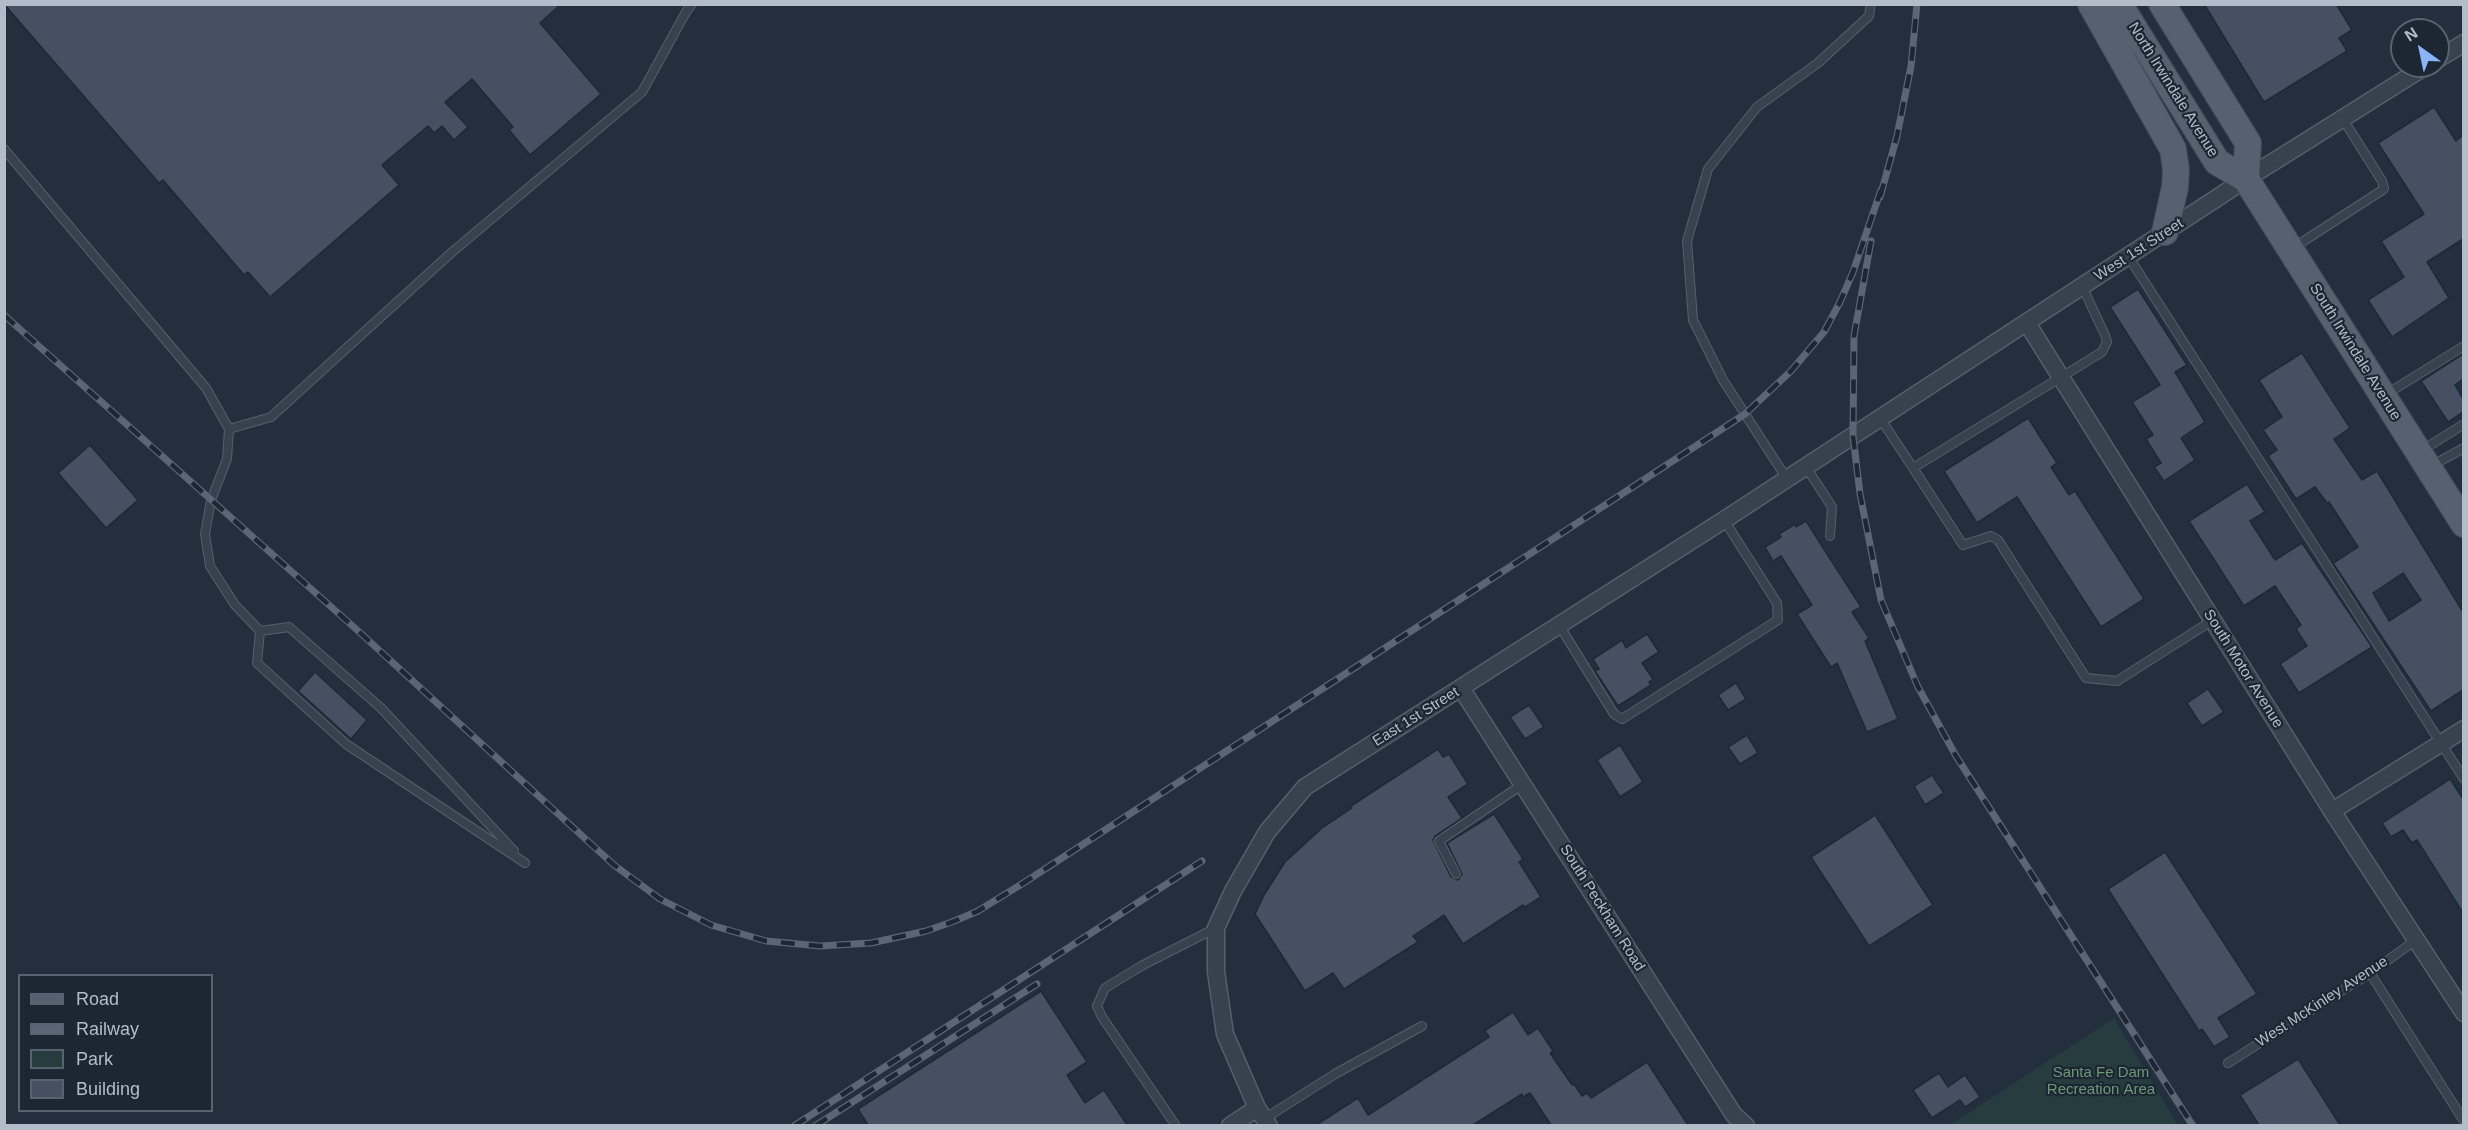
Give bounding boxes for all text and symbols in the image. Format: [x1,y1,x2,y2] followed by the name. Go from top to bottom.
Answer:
[2390,18,2450,78] north arrow
[2124,19,2222,161] street label: North Irwindale Avenue
[2402,24,2420,44] text: N
[2091,215,2187,285] street label: West 1st Street
[2305,280,2405,424] street label: South Irwindale Avenue
[2199,606,2287,732] street label: South Motor Avenue
[1370,683,1462,751] street label: East 1st Street
[1556,841,1648,975] street label: South Peckham Road
[2253,953,2391,1051] street label: West McKinley Avenue
[18,974,213,1112] legend
[76,989,119,1009] text: Road
[76,1019,139,1039] text: Railway
[76,1049,113,1069] text: Park
[2047,1064,2155,1099] park label: Santa Fe Dam Recreation Area
[76,1079,140,1099] text: Building

